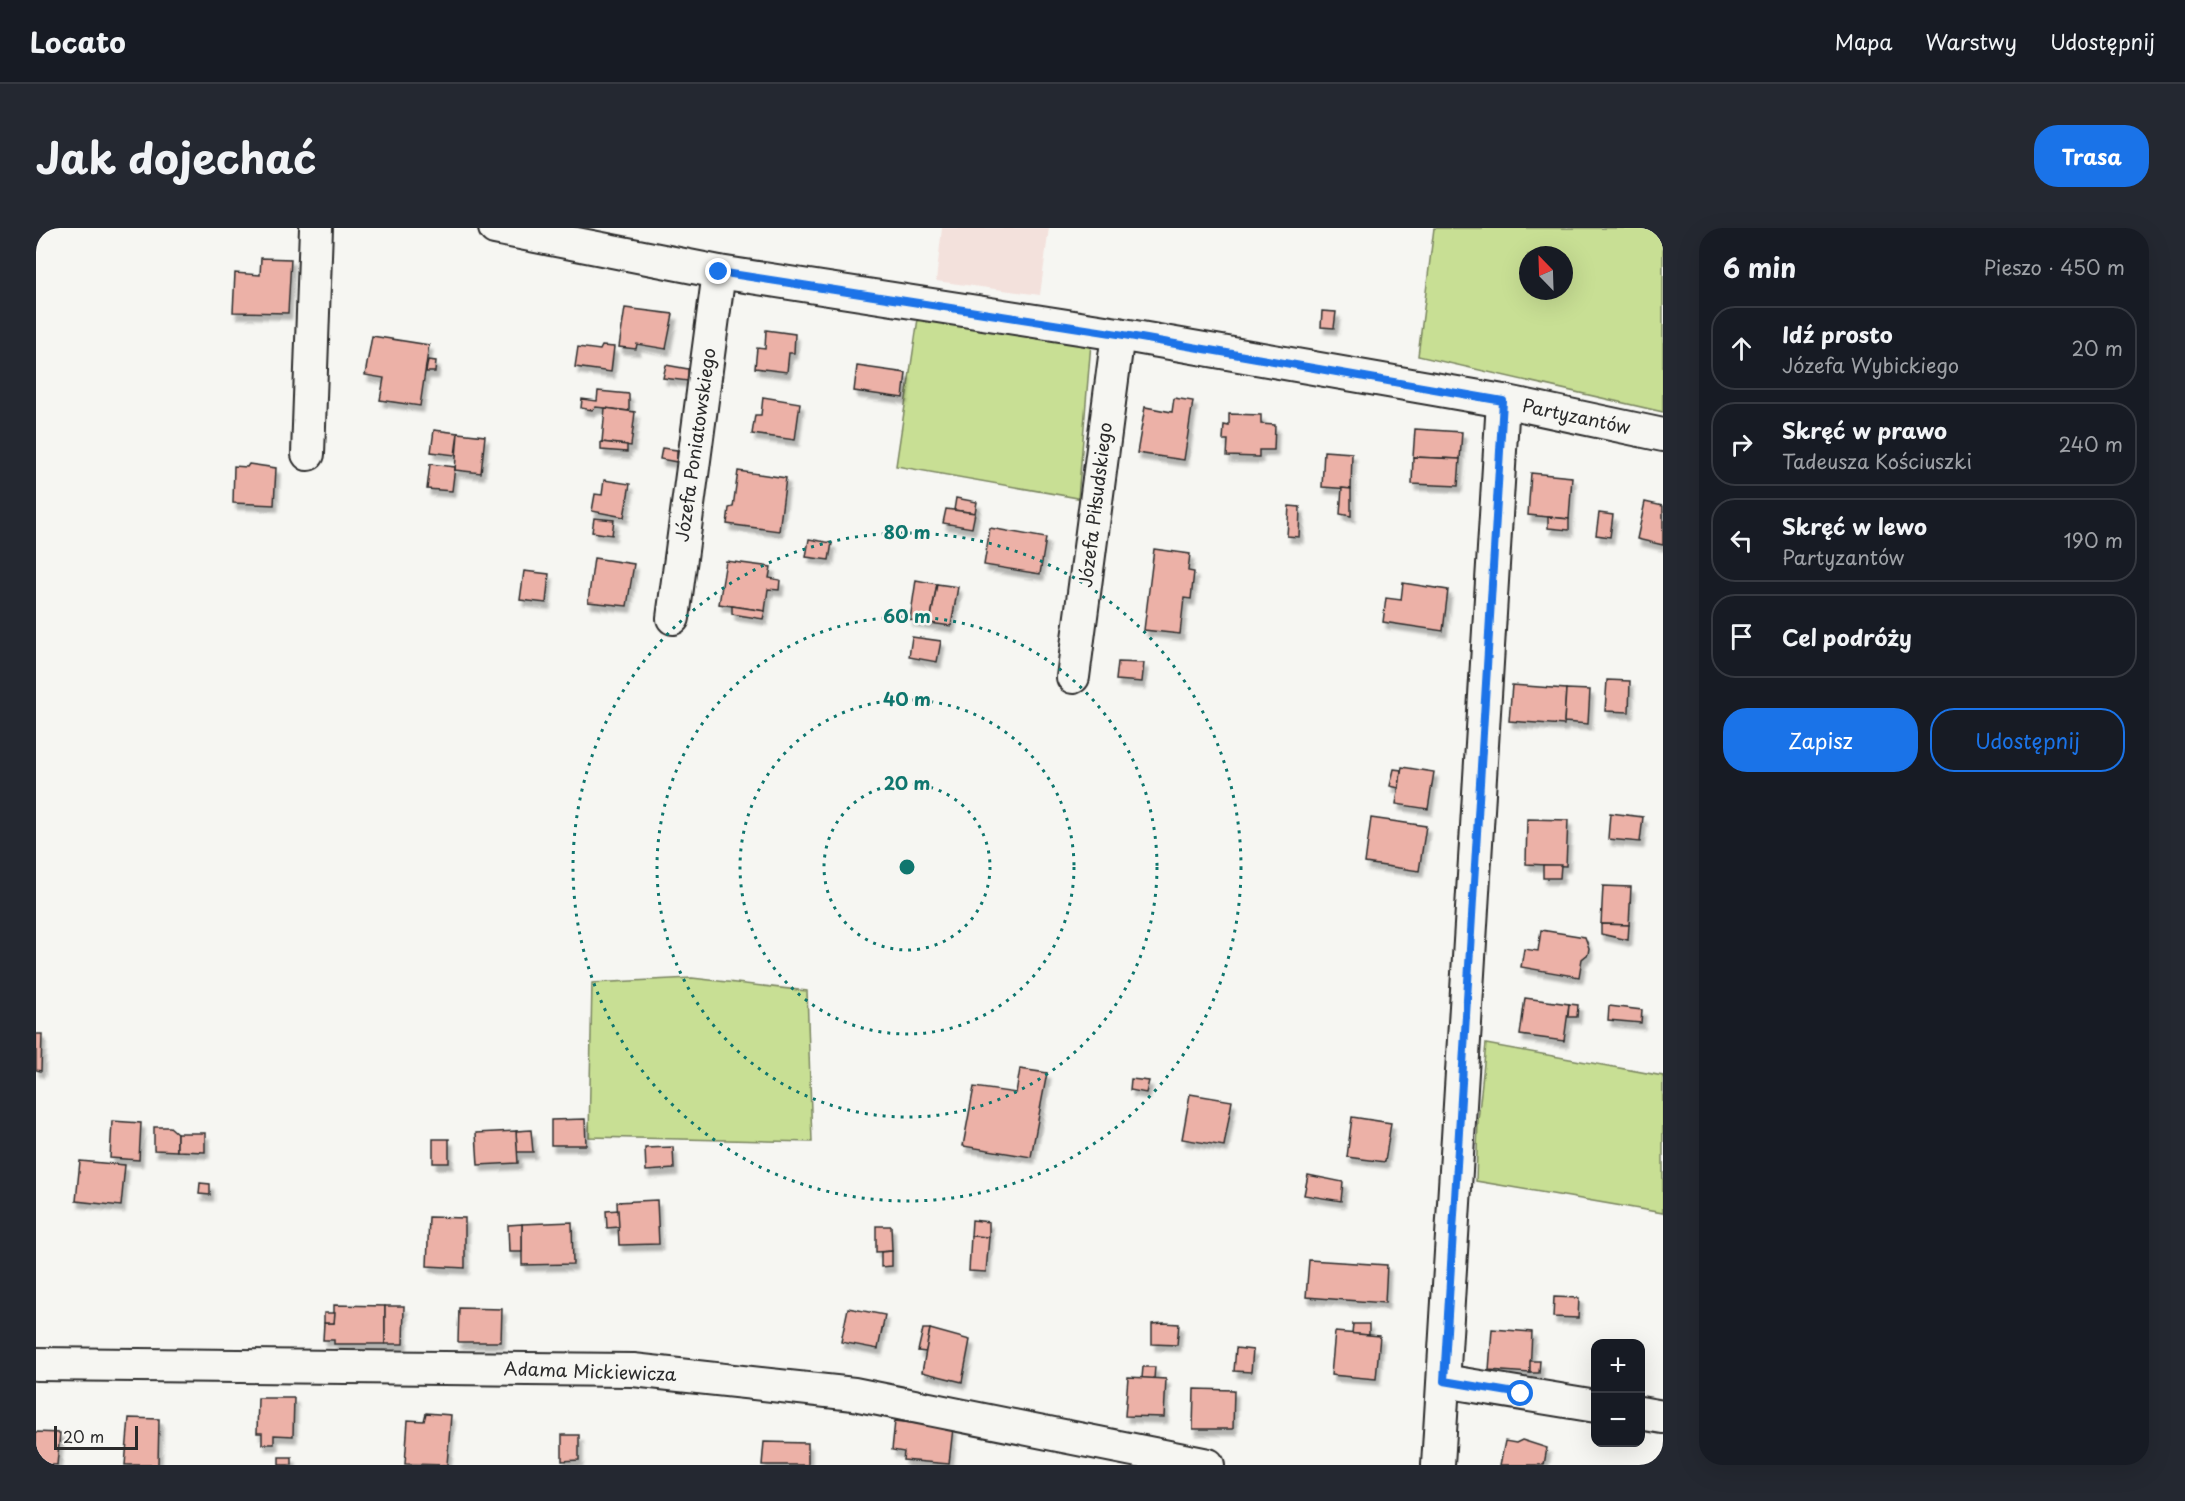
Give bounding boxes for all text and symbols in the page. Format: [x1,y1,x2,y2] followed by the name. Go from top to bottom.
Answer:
[30,20,126,63] text: Locato
[1835,25,1893,57] text: Mapa
[1926,25,2017,57] text: Warstwy
[2050,25,2155,57] text: Udostępnij
[36,125,317,188] text: Jak dojechać
[2034,125,2149,187] button: Trasa
[1519,246,1573,300] north arrow
[1723,248,1796,287] text: 6 min
[1984,252,2125,282] text: Pieszo · 450 m
[705,258,731,284] route end
[1782,317,1893,350] text: Idź prosto
[1725,332,1758,365] icon: ahead
[2071,333,2123,363] text: 20 m
[668,346,721,543] street label: Józefa Poniatowskiego
[1782,350,1959,380] text: Józefa Wybickiego
[1520,391,1633,440] street label: Partyzantów
[1782,413,1947,446] text: Skręć w prawo
[1071,421,1118,589] street label: Józefa Piłsudskiego
[1725,428,1758,461] icon: right
[2058,429,2123,459] text: 240 m
[1782,446,1972,476] text: Tadeusza Kościuszki
[1782,509,1927,542] text: Skręć w lewo
[883,518,931,545] text: 80 m
[1725,524,1758,557] icon: left
[2064,525,2123,555] text: 190 m
[1782,542,1904,572] text: Partyzantów
[883,602,931,629] text: 60 m
[1725,620,1758,653] icon: arrive
[1782,620,1912,653] text: Cel podróży
[883,685,931,712] text: 40 m
[1723,708,1918,772] button: Zapisz
[1930,708,2125,772] button: Udostępnij
[884,769,930,796] text: 20 m
[897,857,917,877] centre of rings
[1591,1339,1645,1447] map controls
[1591,1339,1645,1393] button: +
[503,1354,677,1387] street label: Adama Mickiewicza
[1507,1380,1533,1406] route start
[1591,1393,1645,1447] button: −
[54,1423,138,1450] scale bar
[63,1424,104,1448] text: 20 m

